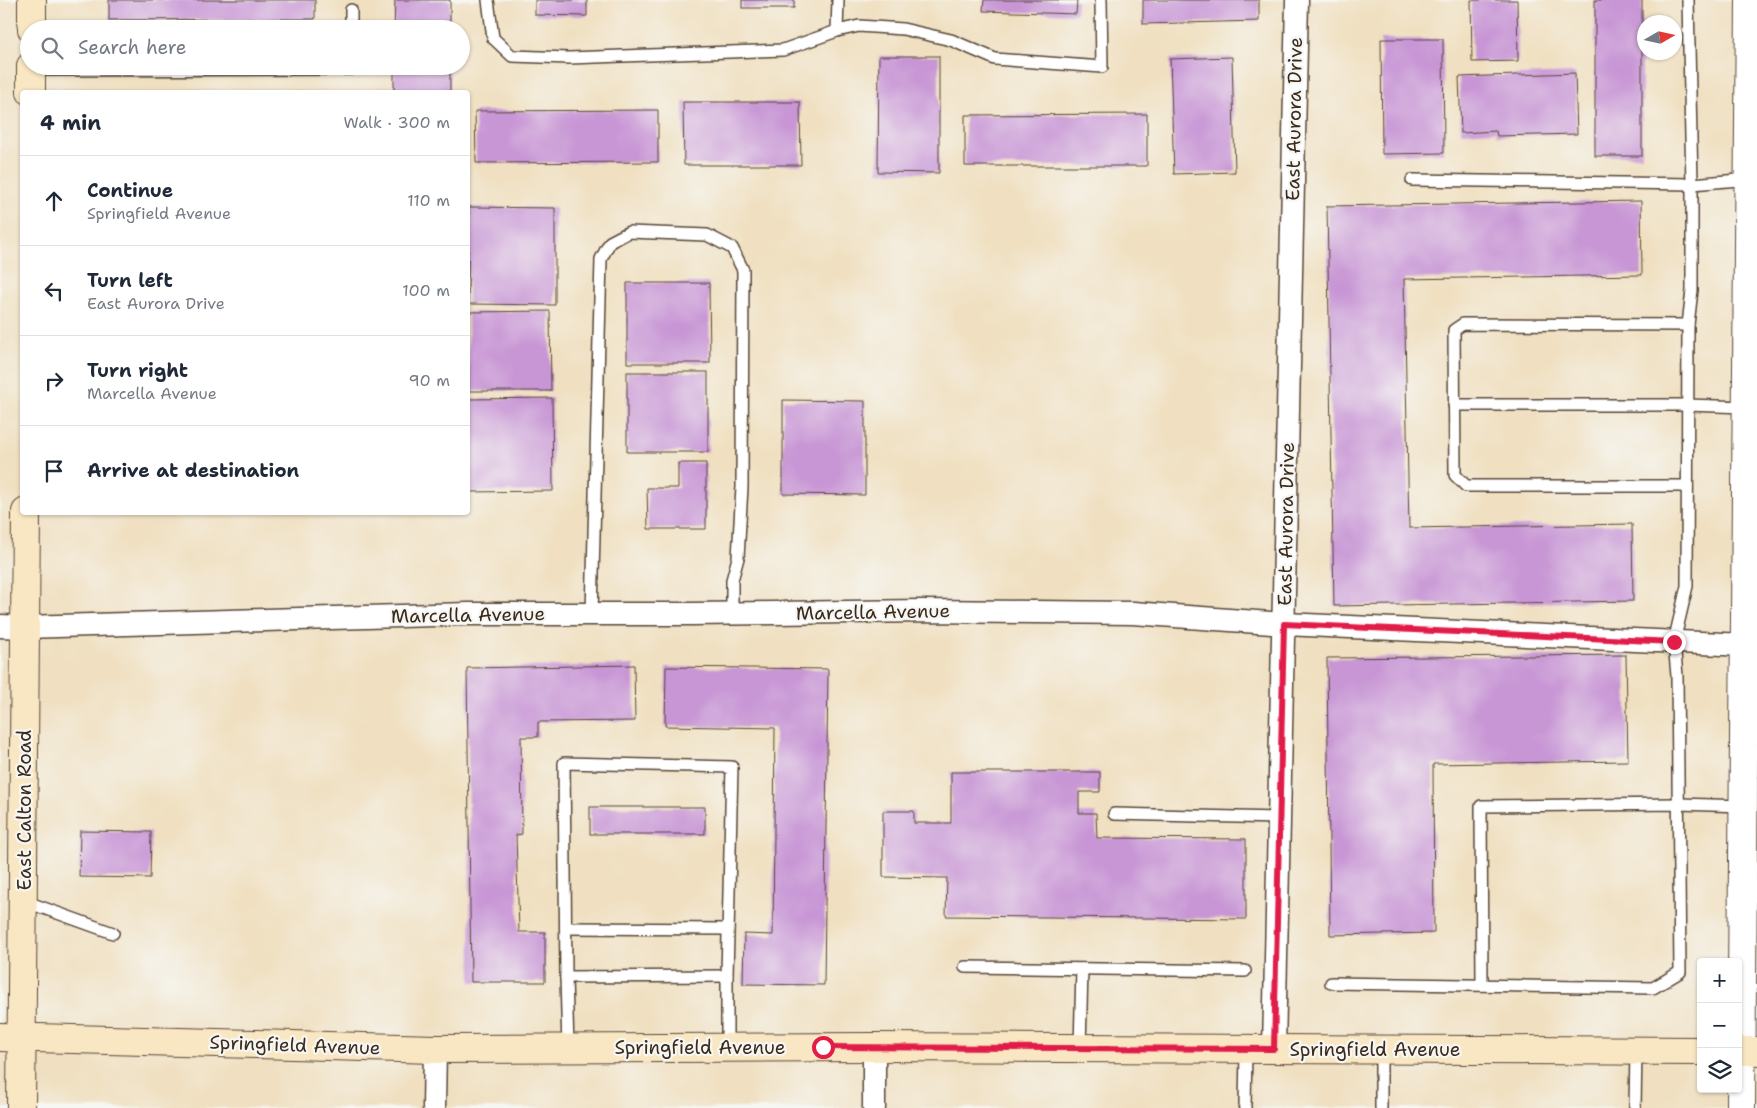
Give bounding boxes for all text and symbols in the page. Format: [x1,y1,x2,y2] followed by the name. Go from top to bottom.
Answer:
[1637,15,1682,60] north arrow
[20,20,470,75] search box
[38,34,66,62] icon: search
[78,35,187,60] text: Search here
[1280,37,1308,201] street label: East Aurora Drive
[40,109,101,137] text: 4 min
[343,112,450,133] text: Walk · 300 m
[87,178,173,203] text: Continue
[40,187,68,215] icon: ahead
[407,190,450,211] text: 110 m
[87,203,231,224] text: Springfield Avenue
[87,268,173,293] text: Turn left
[40,277,68,305] icon: left
[402,280,450,301] text: 100 m
[87,293,225,314] text: East Aurora Drive
[87,358,188,383] text: Turn right
[40,367,68,395] icon: right
[409,370,450,391] text: 90 m
[87,383,217,404] text: Marcella Avenue
[1272,442,1300,606] street label: East Aurora Drive
[40,457,68,485] icon: arrive
[87,458,299,483] text: Arrive at destination
[796,598,950,626] street label: Marcella Avenue
[391,601,545,629] street label: Marcella Avenue
[1663,631,1686,654] route end
[12,730,37,890] street label: East Calton Road
[1697,958,1742,1093] map controls
[1697,958,1742,1003] button: +
[1697,1003,1742,1048] button: −
[209,1030,381,1060] street label: Springfield Avenue
[614,1035,786,1060] street label: Springfield Avenue
[812,1036,835,1059] route start
[1289,1037,1461,1062] street label: Springfield Avenue
[1697,1048,1742,1093] button: layers

